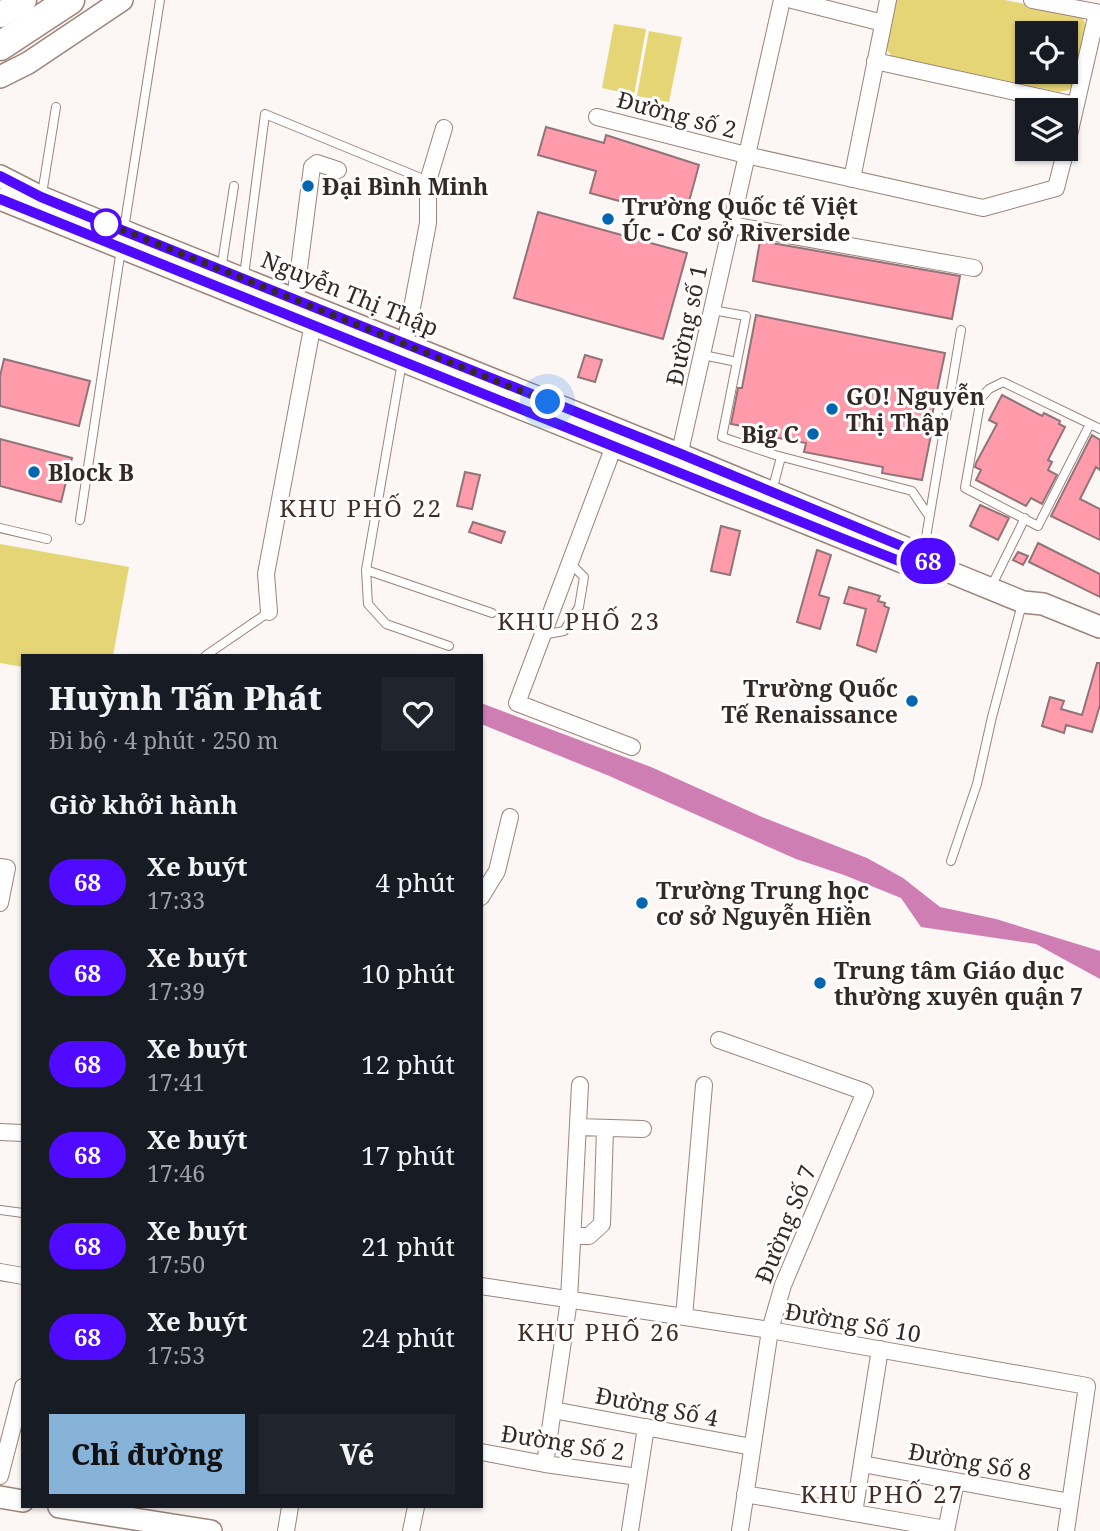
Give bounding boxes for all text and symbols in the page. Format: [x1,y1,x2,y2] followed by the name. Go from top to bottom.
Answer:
[1015,21,1078,161] map controls
[1015,21,1078,84] button: locate
[614,83,740,145] street label: Đường số 2
[1015,98,1078,161] button: layers
[322,170,488,202] place label: Đại Bình Minh
[300,178,316,194] marker: Đại Bình Minh
[622,190,858,248] place label: Trường Quốc tế Việt Úc - Cơ sở Riverside
[91,209,121,239] unlabelled marker
[600,211,616,227] marker: Trường Quốc tế Việt Úc - Cơ sở Riverside
[257,243,443,343] street label: Nguyễn Thị Thập
[658,262,714,388] street label: Đường số 1
[846,380,985,438] place label: GO! Nguyễn Thị Thập
[530,384,565,419] your location
[824,401,840,417] marker: GO! Nguyễn Thị Thập
[741,418,799,450] place label: Big C
[805,426,821,442] marker: Big C
[48,456,134,488] place label: Block B
[26,464,42,480] marker: Block B
[279,491,443,524] district label: KHU PHỐ 22
[897,538,960,584] line badge: 68
[914,544,942,577] text: 68
[497,604,661,637] district label: KHU PHỐ 23
[721,672,898,730] place label: Trường Quốc Tế Renaissance
[49,675,322,720] text: Huỳnh Tấn Phát
[381,677,455,751] button: heart
[904,693,920,709] marker: Trường Quốc Tế Renaissance
[49,724,278,756] text: Đi bộ · 4 phút · 250 m
[49,786,238,822] text: Giờ khởi hành
[147,848,248,884] text: Xe buýt
[376,864,455,900] text: 4 phút
[74,865,101,898] text: 68
[656,874,872,932] place label: Trường Trung học cơ sở Nguyễn Hiền
[147,884,205,916] text: 17:33
[634,895,650,911] marker: Trường Trung học cơ sở Nguyễn Hiền
[147,939,248,975] text: Xe buýt
[834,954,1083,1012] place label: Trung tâm Giáo dục thường xuyên quận 7
[361,955,455,991] text: 10 phút
[74,956,101,989] text: 68
[147,975,205,1007] text: 17:39
[812,975,828,991] marker: Trung tâm Giáo dục thường xuyên quận 7
[147,1030,248,1066] text: Xe buýt
[361,1046,455,1082] text: 12 phút
[74,1047,101,1080] text: 68
[147,1066,205,1098] text: 17:41
[147,1121,248,1157] text: Xe buýt
[361,1137,455,1173] text: 17 phút
[74,1138,101,1171] text: 68
[147,1157,205,1189] text: 17:46
[747,1160,823,1288] street label: Đường Số 7
[147,1212,248,1248] text: Xe buýt
[361,1228,455,1264] text: 21 phút
[74,1229,101,1262] text: 68
[147,1248,205,1280] text: 17:50
[783,1294,923,1350] street label: Đường Số 10
[147,1303,248,1339] text: Xe buýt
[517,1315,681,1348] district label: KHU PHỐ 26
[361,1319,455,1355] text: 24 phút
[74,1320,101,1353] text: 68
[147,1339,205,1371] text: 17:53
[593,1378,721,1434] street label: Đường Số 4
[49,1414,245,1494] button: Chỉ đường
[259,1414,455,1494] button: Vé
[499,1416,627,1468] street label: Đường Số 2
[906,1434,1034,1488] street label: Đường Số 8
[800,1477,964,1510] district label: KHU PHỐ 27

